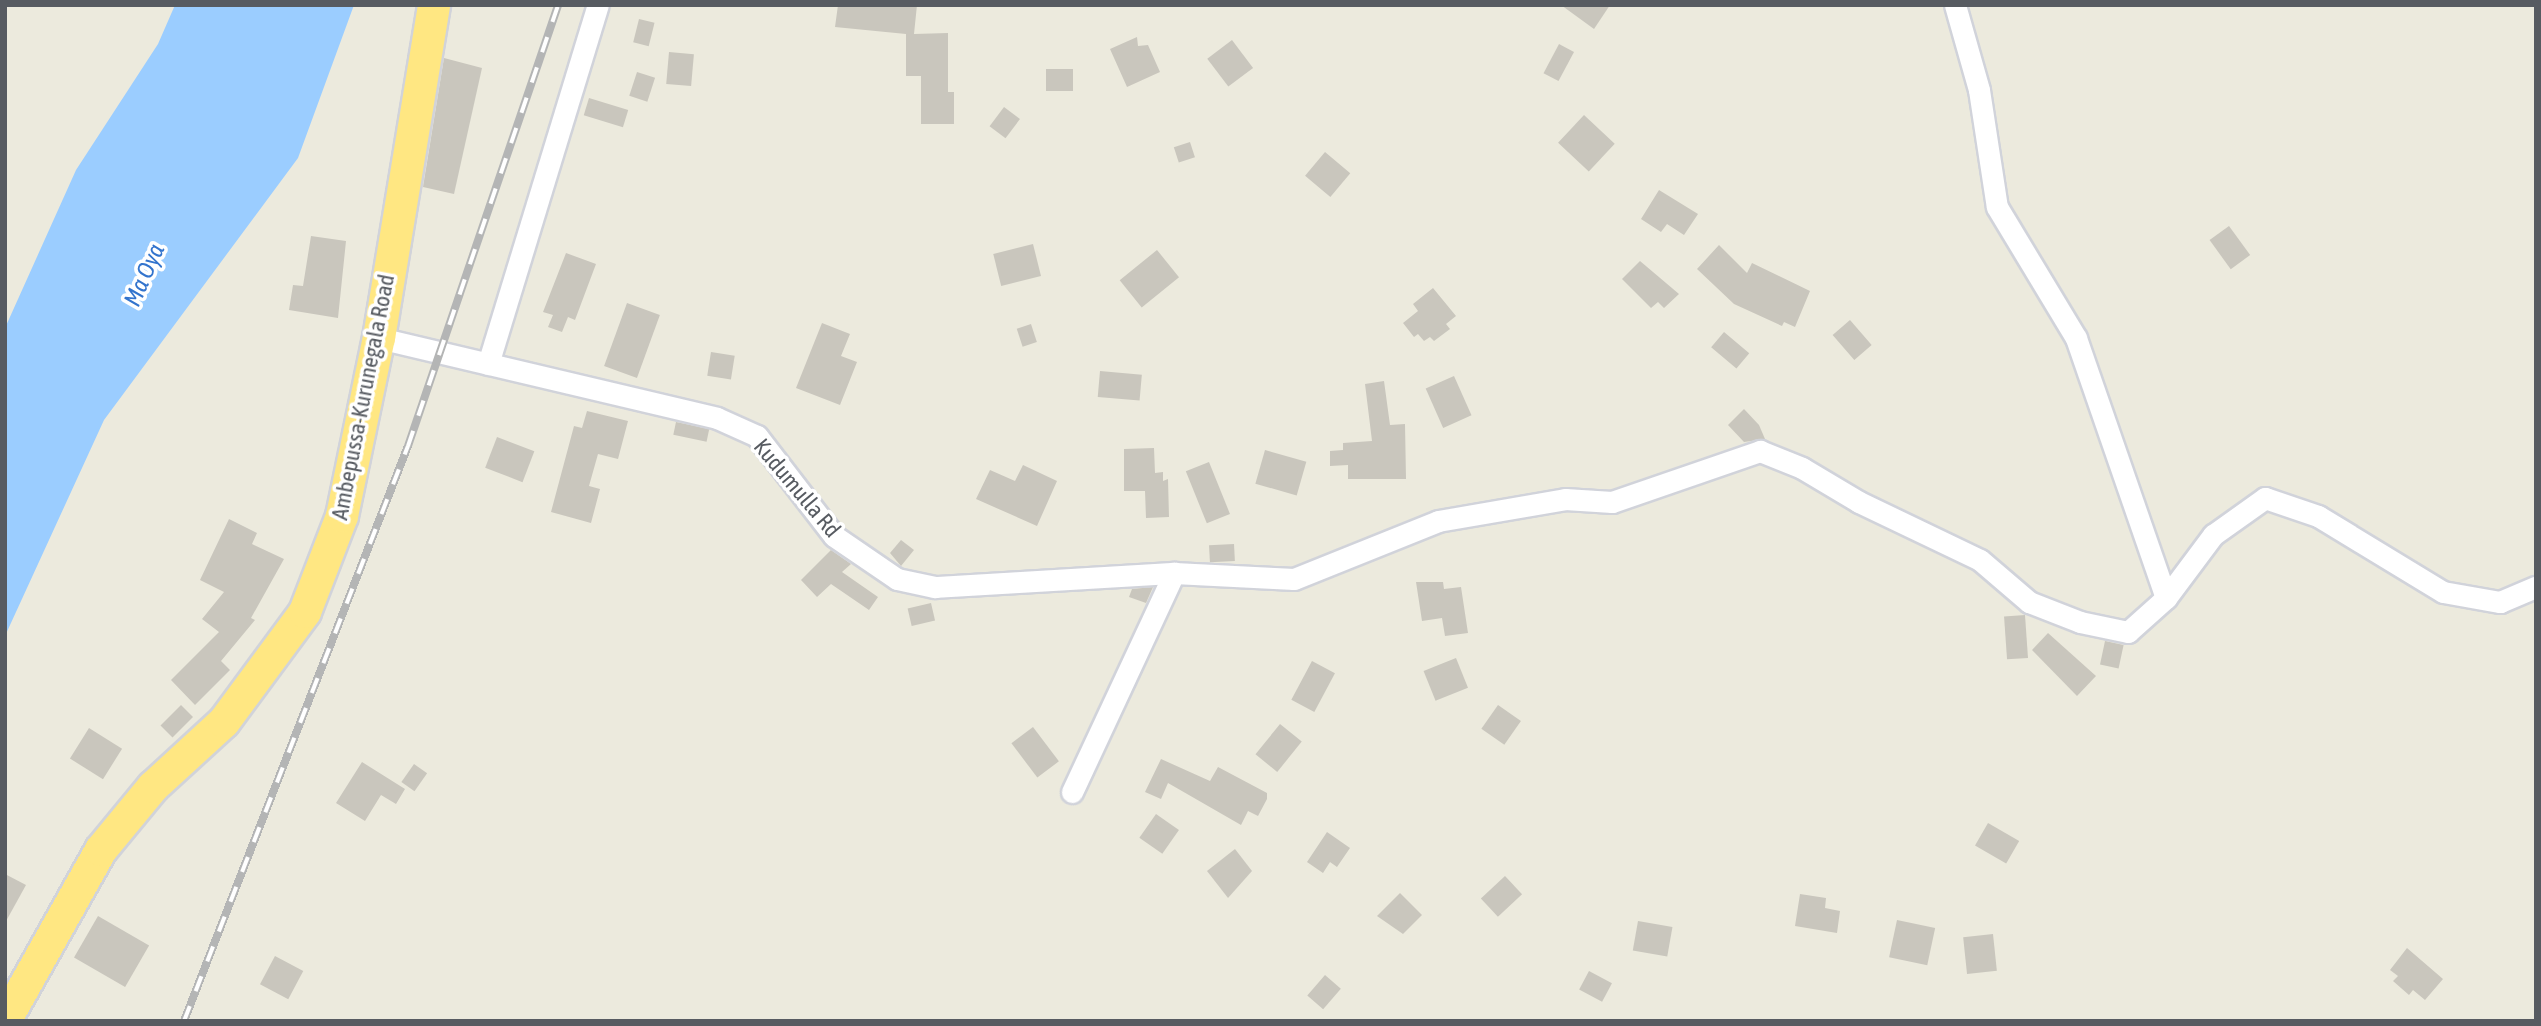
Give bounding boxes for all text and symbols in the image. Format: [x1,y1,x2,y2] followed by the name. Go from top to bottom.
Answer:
[118,239,170,311] water label: Ma Oya
[326,272,400,522] street label: Ambepussa-Kurunegala Road
[748,433,846,543] street label: Kudumulla Rd

